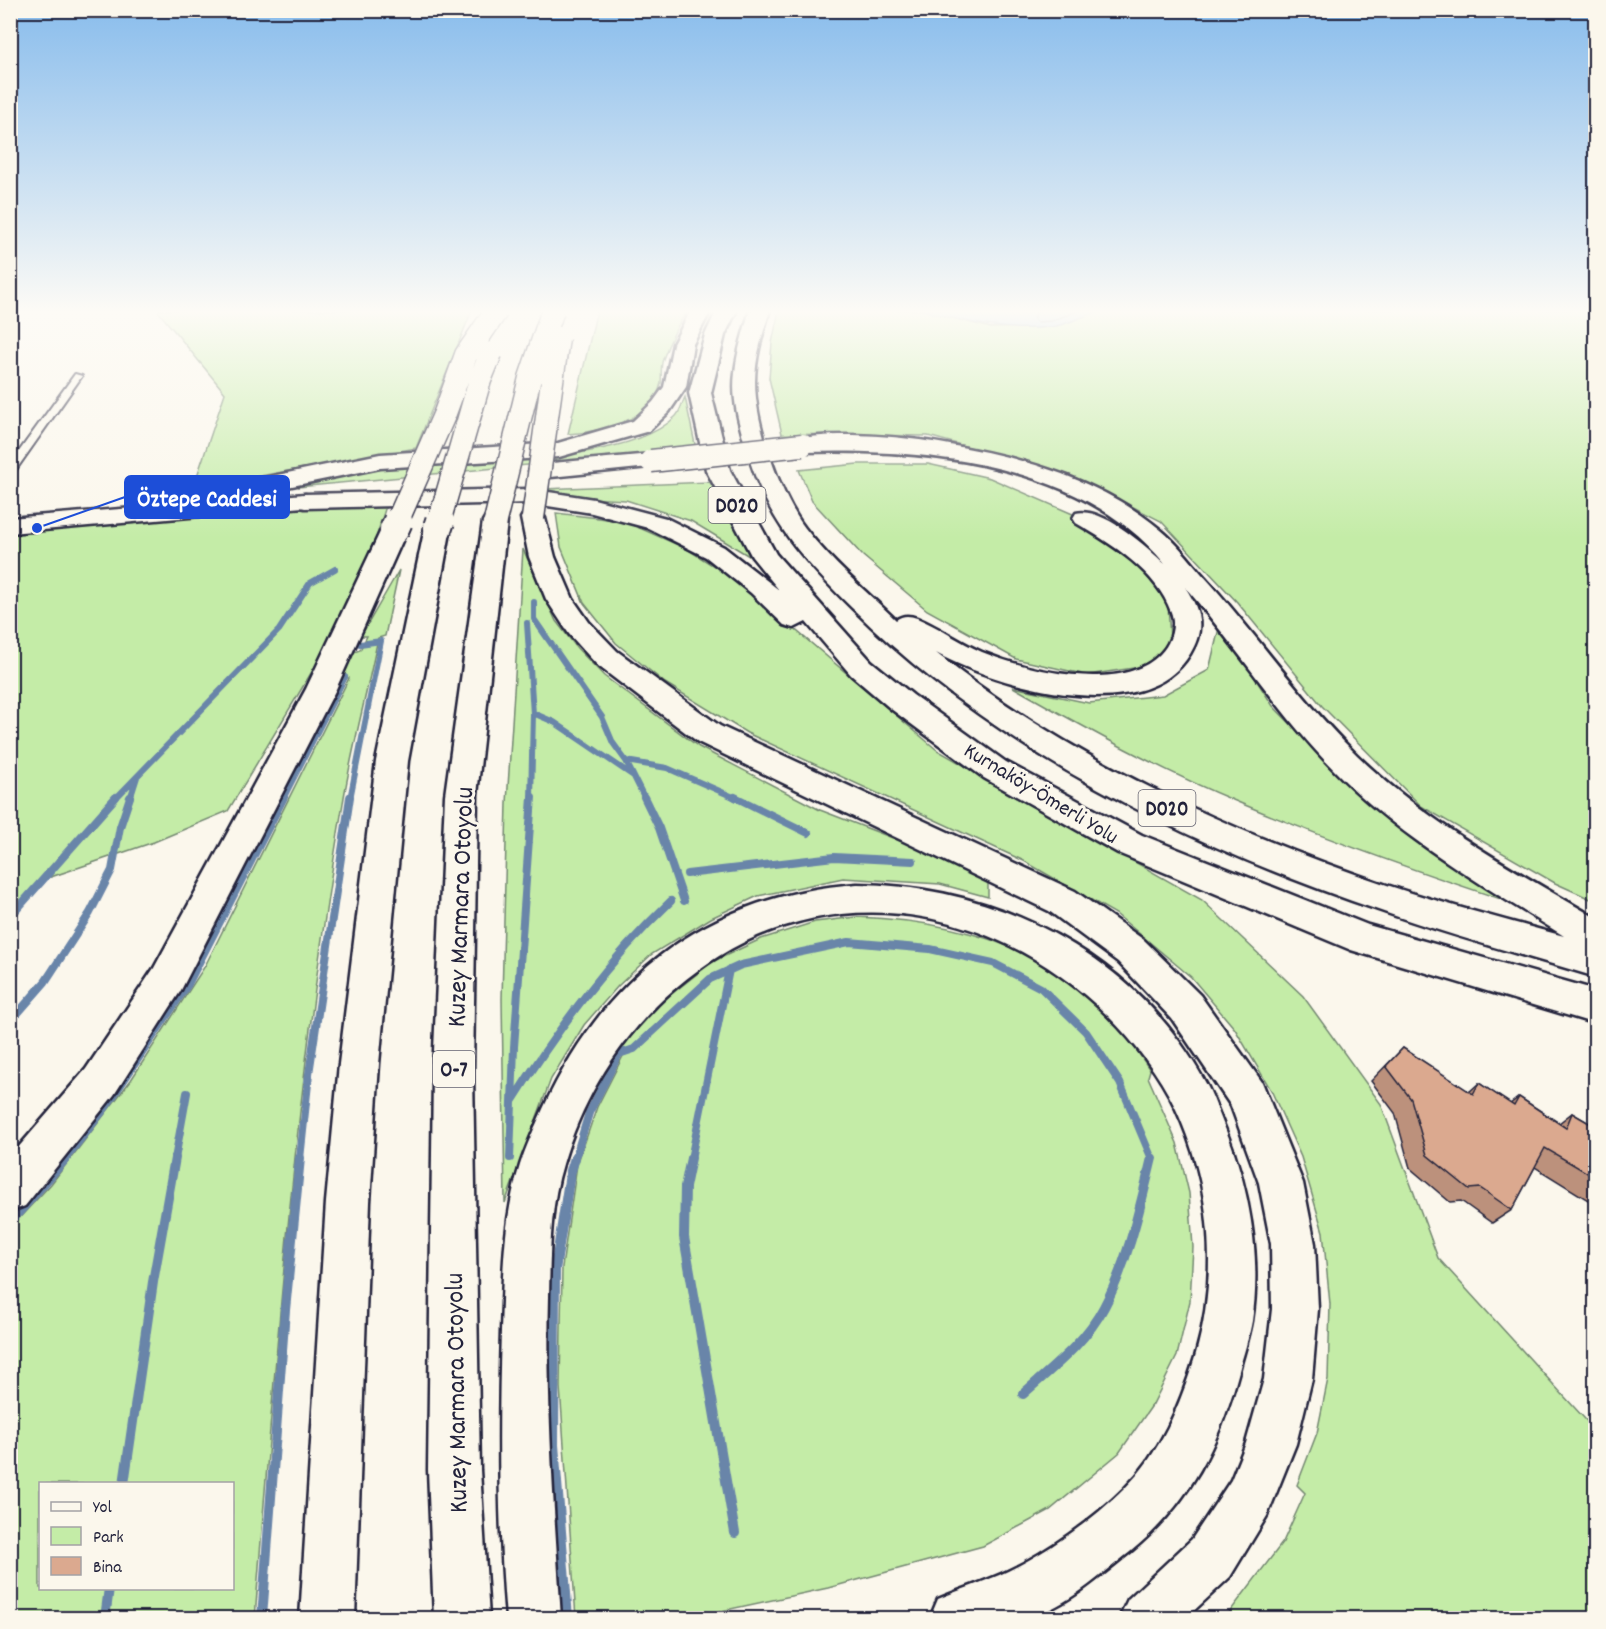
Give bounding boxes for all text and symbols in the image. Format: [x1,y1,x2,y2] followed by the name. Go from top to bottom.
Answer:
[125,476,289,518] callout: Öztepe Caddesi
[137,484,277,518] text: Öztepe Caddesi
[708,487,766,523] road number: D020
[957,737,1123,853] street label: Kurnaköy-Ömerli Yolu
[439,786,486,1028] street label: Kuzey Marmara Otoyolu
[1138,790,1196,826] road number: D020
[433,1051,475,1087] road number: O-7
[437,1272,480,1513] street label: Kuzey Marmara Otoyolu
[39,1482,234,1590] legend
[93,1496,113,1521] text: Yol
[93,1526,124,1551] text: Park
[93,1556,122,1581] text: Bina

